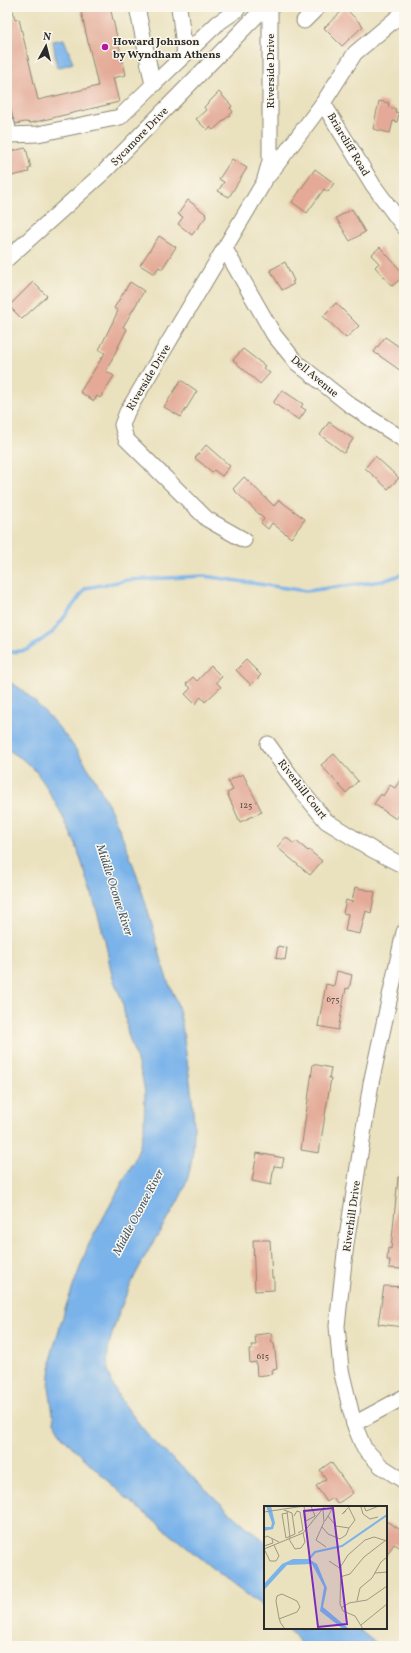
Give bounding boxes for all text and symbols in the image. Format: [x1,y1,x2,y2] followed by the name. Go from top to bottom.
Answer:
[26,26,66,66] north arrow
[42,30,52,45] text: N
[264,34,279,108] street label: Riverside Drive
[113,35,220,63] place label: Howard Johnson by Wyndham Athens
[100,42,110,52] marker: Howard Johnson by Wyndham Athens
[108,104,172,170] street label: Sycamore Drive
[323,110,373,179] street label: Briarcliff Road
[124,342,175,414] street label: Riverside Drive
[287,353,341,402] street label: Dell Avenue
[274,757,330,823] street label: Riverhill Court
[240,799,252,812] house number: 125
[91,842,137,939] water label: Middle Oconee River
[326,993,340,1006] house number: 675
[109,1166,169,1259] water label: Middle Oconee River
[340,1180,365,1253] street label: Riverhill Drive
[257,1350,269,1363] house number: 615
[264,1506,387,1629] inset map

